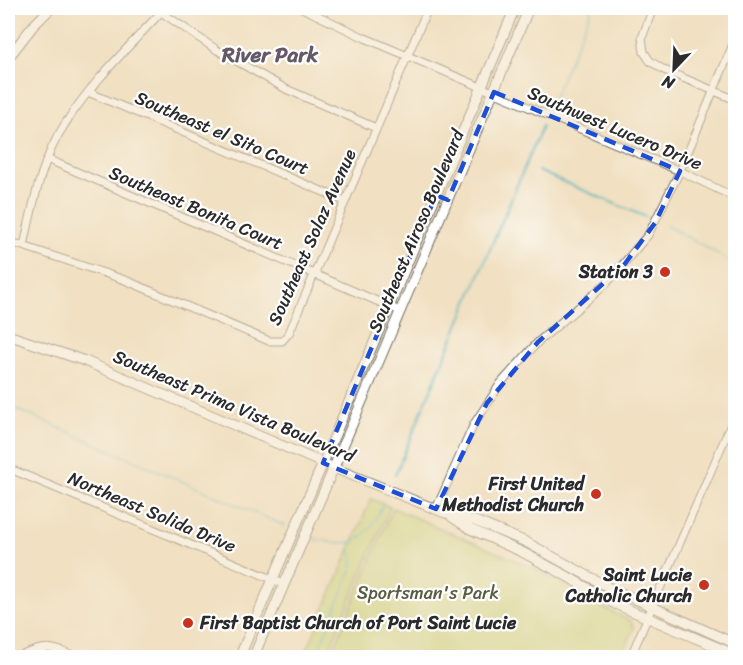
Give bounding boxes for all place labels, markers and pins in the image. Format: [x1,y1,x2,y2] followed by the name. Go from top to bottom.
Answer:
[578,256,653,288] place label: Station 3
[658,265,672,279] marker: Station 3
[441,468,586,521] place label: First United Methodist Church
[589,487,603,501] marker: First United Methodist Church
[564,559,693,612] place label: Saint Lucie Catholic Church
[697,578,711,592] marker: Saint Lucie Catholic Church
[199,607,517,639] place label: First Baptist Church of Port Saint Lucie
[181,616,195,630] marker: First Baptist Church of Port Saint Lucie

